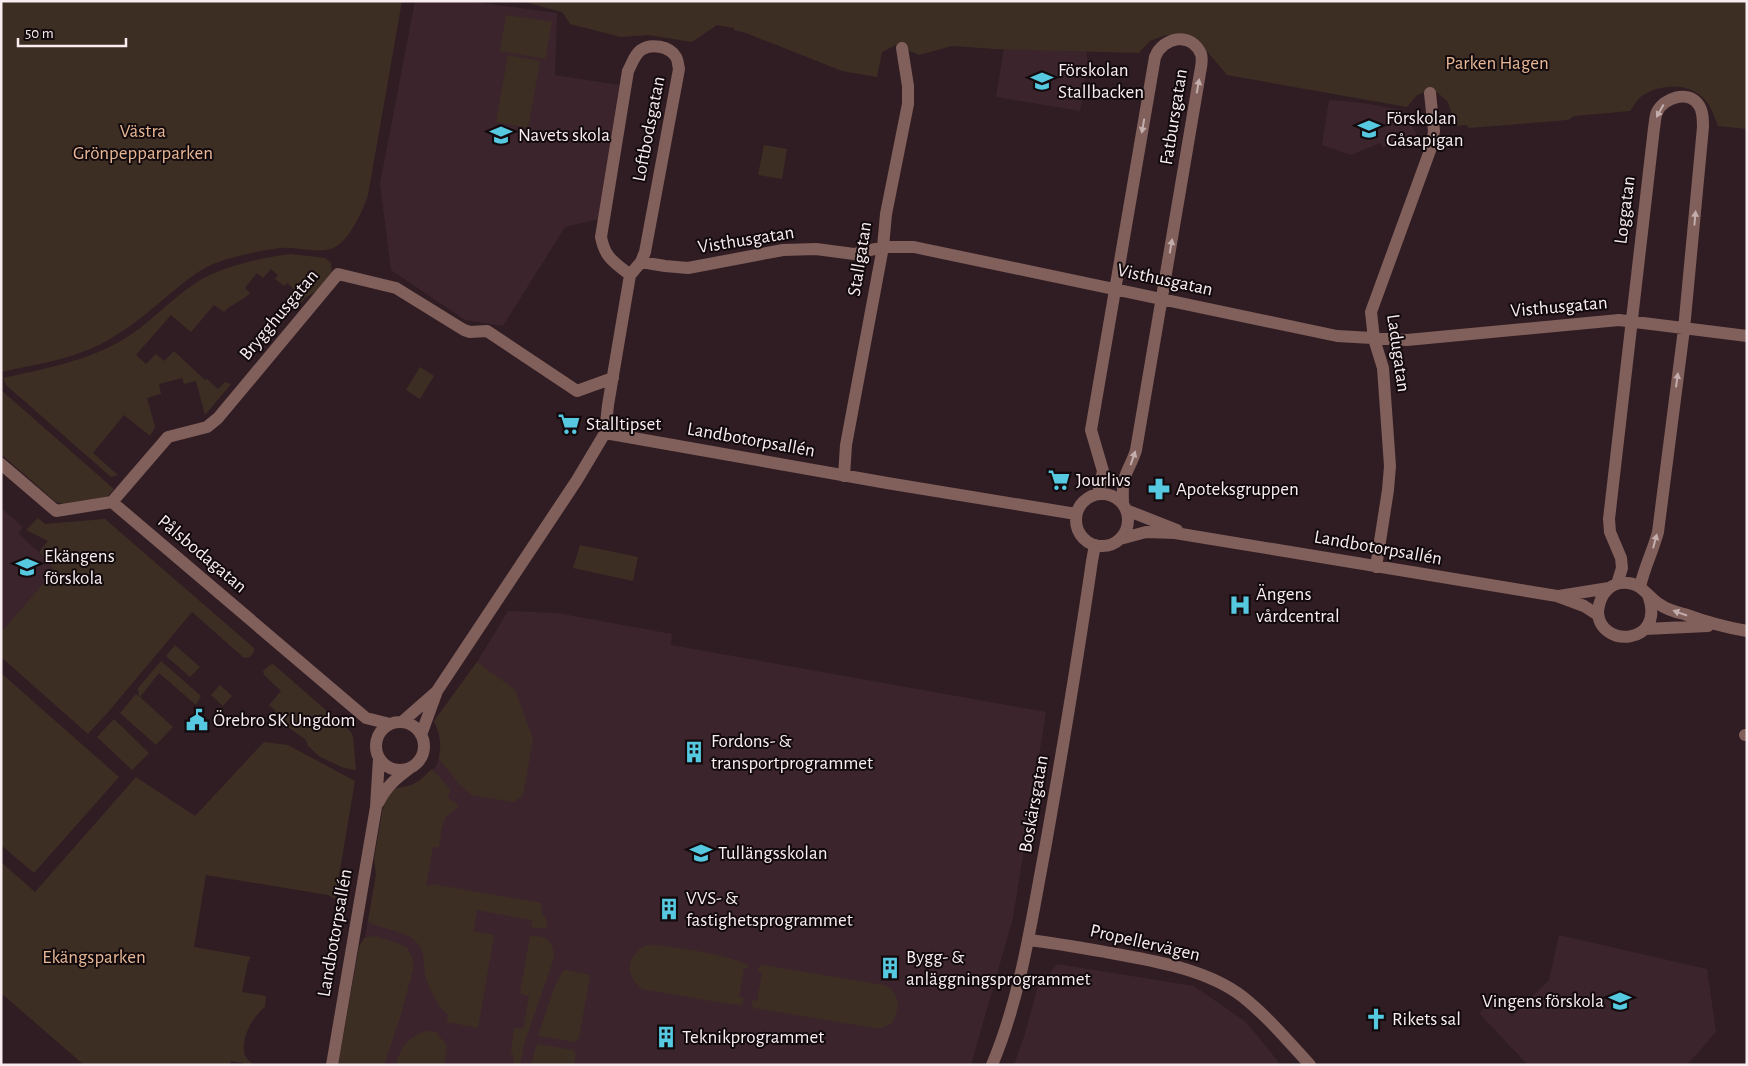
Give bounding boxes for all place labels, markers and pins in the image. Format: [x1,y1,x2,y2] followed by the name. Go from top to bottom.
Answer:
[1058,61,1144,102] place label: Förskolan Stallbacken
[1029,68,1055,94] school or university icon: Förskolan Stallbacken
[1386,109,1463,150] place label: Förskolan Gåsapigan
[1356,116,1382,142] school or university icon: Förskolan Gåsapigan
[488,122,514,148] school or university icon: Navets skola
[518,126,610,145] place label: Navets skola
[556,411,582,437] supermarket icon: Stalltipset
[586,415,661,434] place label: Stalltipset
[1046,467,1072,493] supermarket icon: Jourlivs
[1076,471,1131,490] place label: Jourlivs
[1146,476,1172,502] pharmacy icon: Apoteksgruppen
[1176,480,1299,499] place label: Apoteksgruppen
[44,547,115,588] place label: Ekängens förskola
[14,554,40,580] school or university icon: Ekängens förskola
[1256,584,1340,626] place label: Ängens vårdcentral
[1227,592,1253,618] hospital icon: Ängens vårdcentral
[184,707,210,733] public building icon: Örebro SK Ungdom
[213,710,355,730] place label: Örebro SK Ungdom
[711,732,873,773] place label: Fordons- & transportprogrammet
[681,739,707,765] building icon: Fordons- & transportprogrammet
[688,840,714,866] school or university icon: Tullängsskolan
[718,844,827,863] place label: Tullängsskolan
[686,889,853,930] place label: VVS- & fastighetsprogrammet
[656,896,682,922] building icon: VVS- & fastighetsprogrammet
[906,948,1091,989] place label: Bygg- & anläggningsprogrammet
[877,955,903,981] building icon: Bygg- & anläggningsprogrammet
[1607,988,1633,1014] school or university icon: Vingens förskola
[1482,992,1604,1011] place label: Vingens förskola
[1363,1006,1389,1032] church icon: Rikets sal
[1392,1010,1461,1029] place label: Rikets sal
[653,1024,679,1050] building icon: Teknikprogrammet
[682,1028,824,1047] place label: Teknikprogrammet

